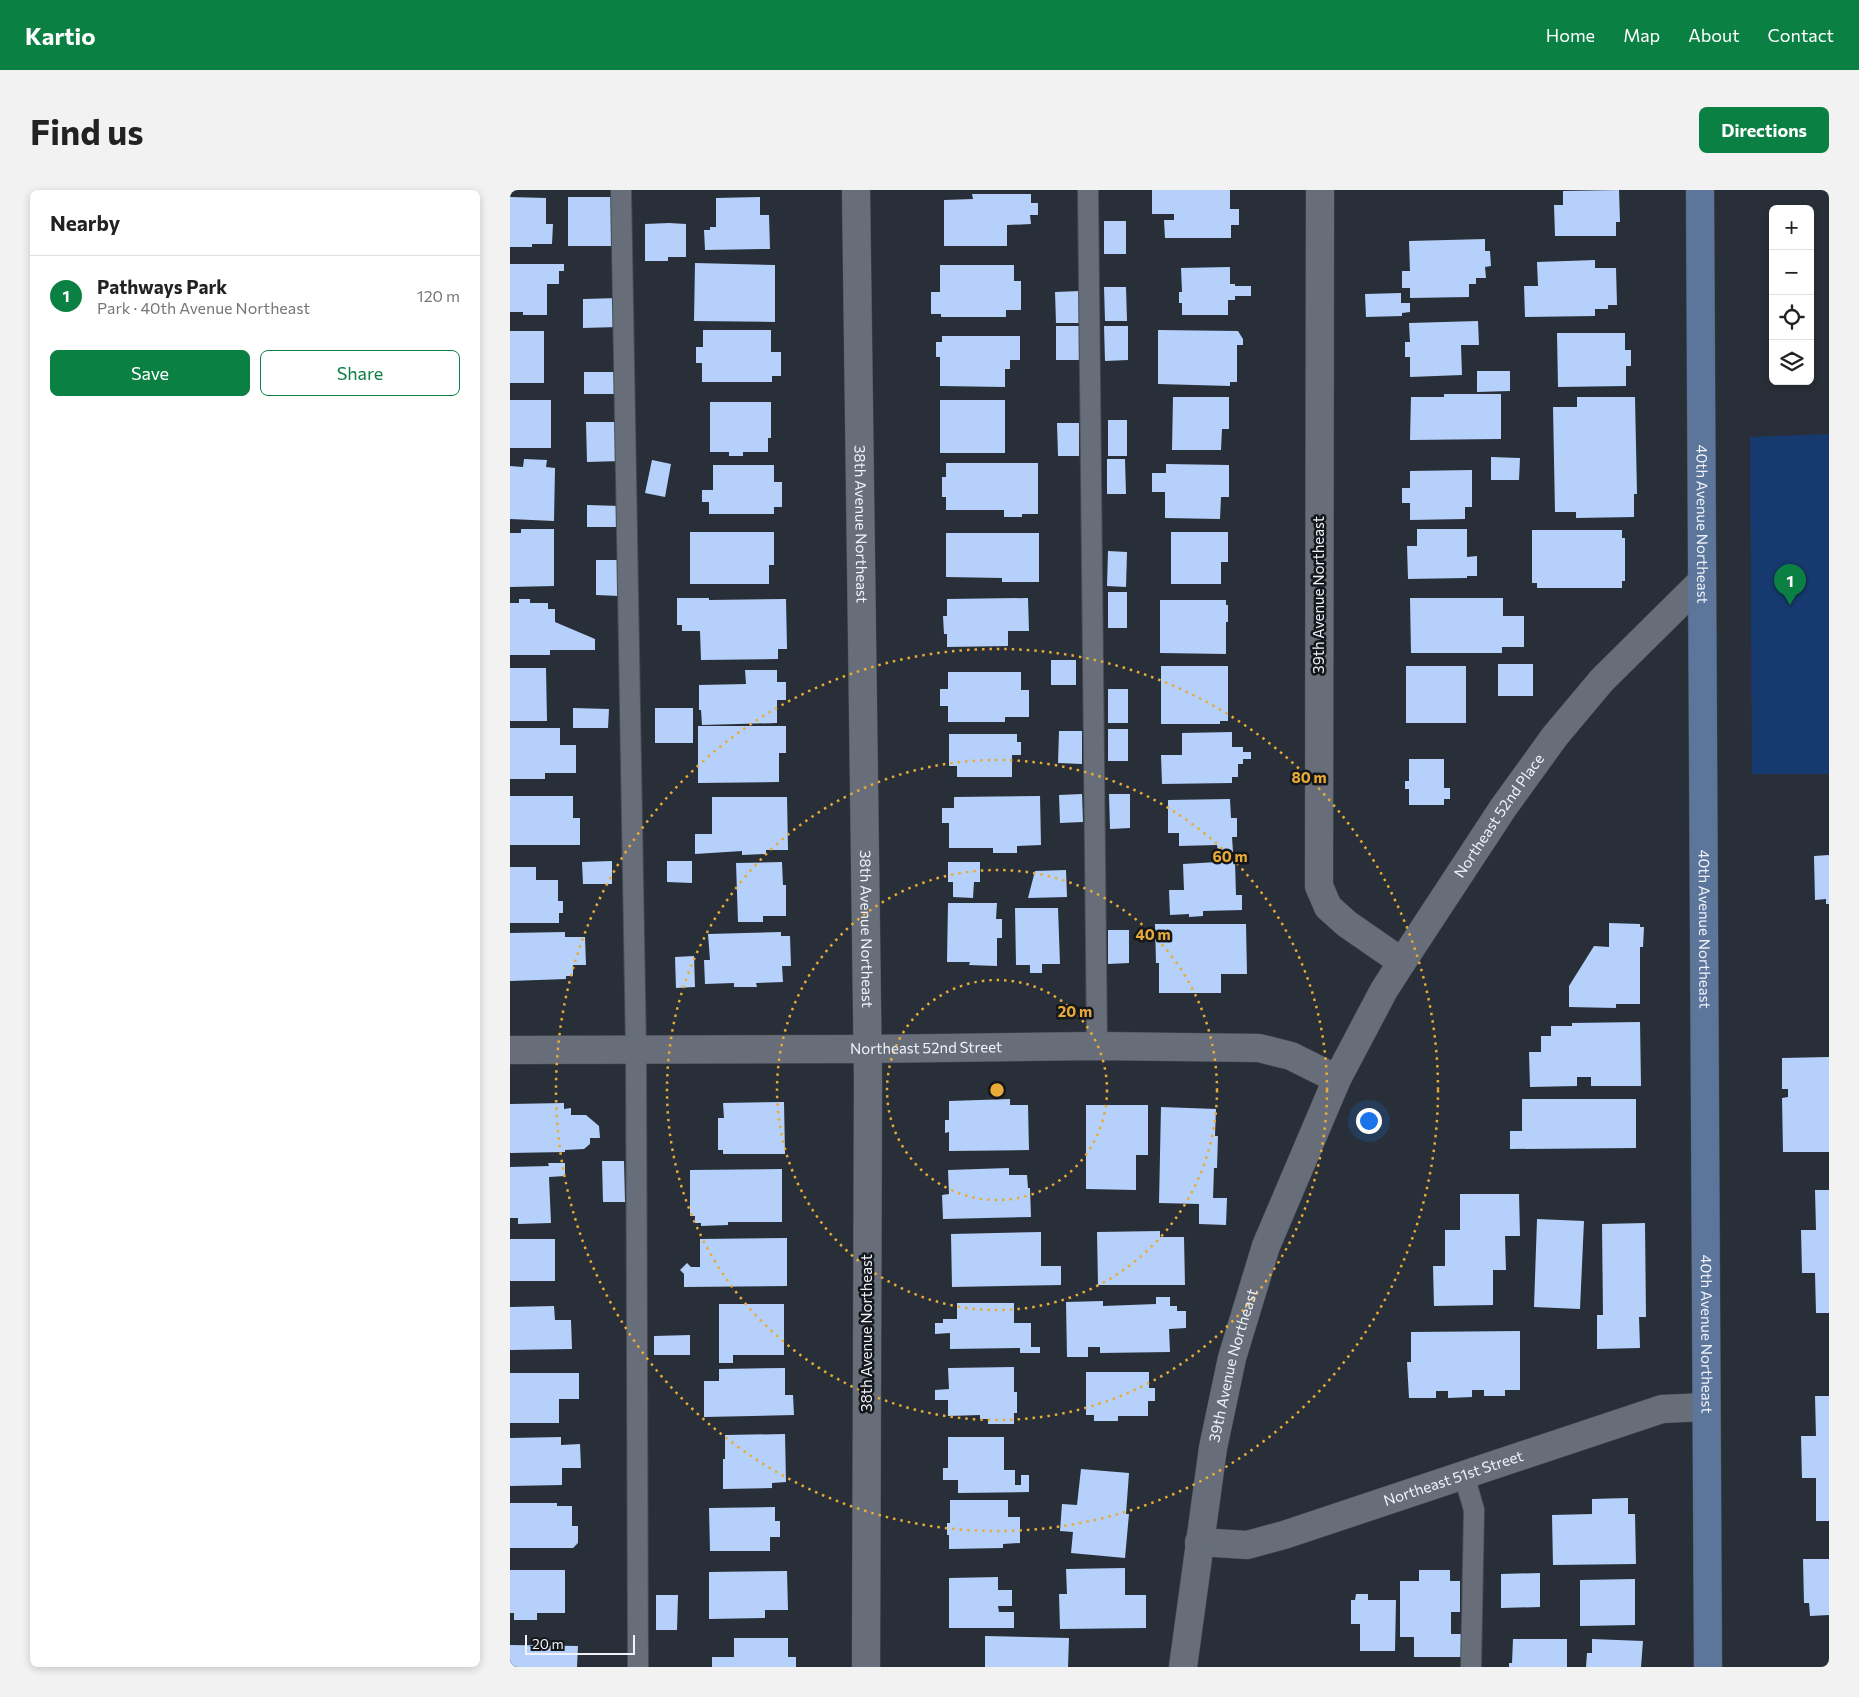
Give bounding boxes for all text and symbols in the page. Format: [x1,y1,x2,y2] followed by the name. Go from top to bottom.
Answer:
[25,21,95,50] text: Kartio
[1546,24,1595,46] text: Home
[1623,24,1660,46] text: Map
[1688,24,1740,46] text: About
[1768,24,1834,46] text: Contact
[1699,107,1829,153] button: Directions
[30,109,144,152] text: Find us
[1769,205,1814,385] map controls
[1769,205,1814,250] button: +
[50,210,120,235] text: Nearby
[1769,250,1814,295] button: −
[97,275,227,298] text: Pathways Park
[62,286,70,305] text: 1
[417,286,460,305] text: 120 m
[1769,295,1814,340] button: locate
[97,298,310,317] text: Park · 40th Avenue Northeast
[1769,340,1814,385] button: layers
[50,350,250,396] button: Save
[260,350,460,396] button: Share
[1693,444,1712,604] street label: 40th Avenue Northeast
[851,445,872,603] street label: 38th Avenue Northeast
[1309,516,1327,674] street label: 39th Avenue Northeast
[1774,564,1806,605] pin: 1
[1450,750,1547,881] street label: Northeast 52nd Place
[1291,768,1327,786] text: 80 m
[1212,847,1248,865] text: 60 m
[1696,849,1714,1009] street label: 40th Avenue Northeast
[857,850,877,1008] street label: 38th Avenue Northeast
[1135,925,1171,943] text: 40 m
[1058,1002,1092,1020] text: 20 m
[850,1037,1002,1057] street label: Northeast 52nd Street
[988,1081,1006,1099] centre of rings
[1356,1108,1382,1134] your location
[857,1254,875,1412] street label: 38th Avenue Northeast
[1698,1254,1717,1414] street label: 40th Avenue Northeast
[1204,1286,1261,1444] street label: 39th Avenue Northeast
[1381,1446,1525,1509] street label: Northeast 51st Street
[525,1632,635,1655] scale bar
[532,1635,564,1652] text: 20 m

